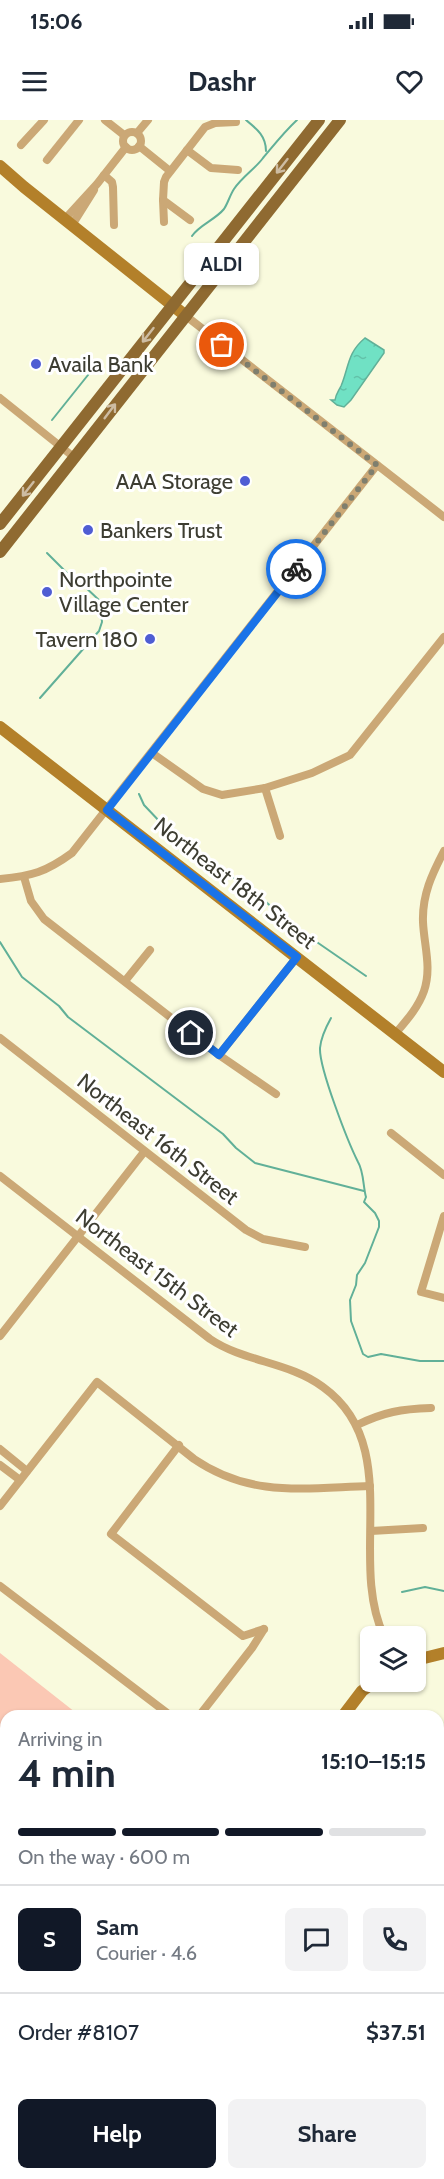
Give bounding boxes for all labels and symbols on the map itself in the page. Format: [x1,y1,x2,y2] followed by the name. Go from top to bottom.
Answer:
[276,158,289,174] one-way arrow
[184,243,260,285] callout: ALDI
[196,319,247,370] pin
[142,327,155,343] one-way arrow
[48,351,153,378] place label: Availa Bank
[29,357,43,371] marker: Availa Bank
[104,404,117,420] one-way arrow
[116,468,233,495] place label: AAA Storage
[238,474,252,488] marker: AAA Storage
[21,480,34,496] one-way arrow
[100,517,223,544] place label: Bankers Trust
[81,523,95,537] marker: Bankers Trust
[266,539,326,599] courier
[59,566,188,618] place label: Northpointe Village Center
[40,585,54,599] marker: Northpointe Village Center
[36,626,138,653] place label: Tavern 180
[143,632,157,646] marker: Tavern 180
[149,811,322,955] street label: Northeast 18th Street
[165,1007,216,1058] pin
[72,1068,245,1211] street label: Northeast 16th Street
[70,1203,244,1343] street label: Northeast 15th Street

